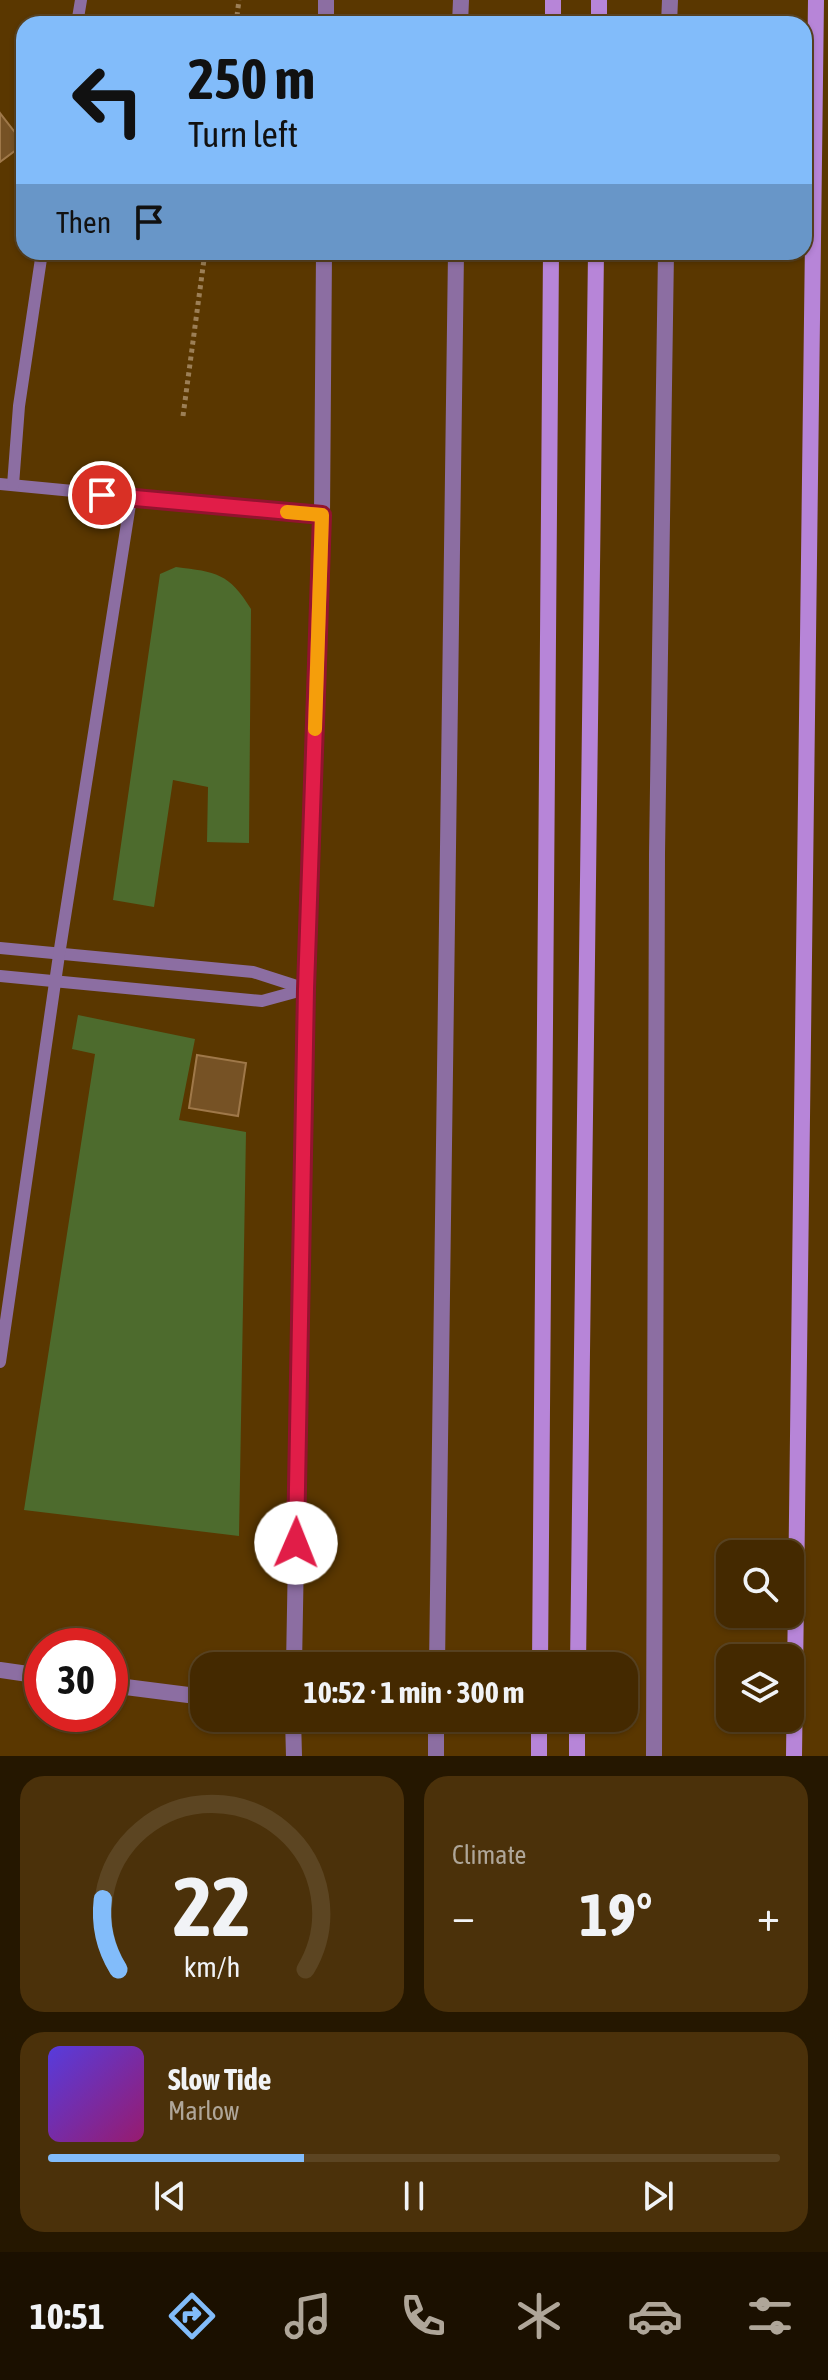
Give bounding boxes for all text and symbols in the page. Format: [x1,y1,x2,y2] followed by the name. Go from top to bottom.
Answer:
[188,47,315,111] text: 250 m
[56,48,160,152] icon: left
[188,113,298,155] text: Turn left
[127,200,171,244] icon: arrive
[56,205,111,239] text: Then
[68,461,136,529] pin
[80,473,124,517] icon: arrive
[254,1501,338,1585] position arrow
[716,1540,804,1732] map controls
[716,1540,804,1628] button: search
[24,1628,128,1732] speed limit sign: 30
[716,1644,804,1732] button: layers
[304,1675,524,1709] text: 10:52 · 1 min · 300 m
[452,1840,526,1870] text: Climate
[173,1858,251,1954] text: 22
[580,1880,652,1949] text: 19°
[452,1890,475,1940] text: −
[757,1890,780,1940] text: +
[184,1950,240,1983] text: km/h
[168,2062,271,2096] text: Slow Tide
[168,2096,239,2126] text: Marlow
[148,2174,192,2218] icon: previous
[392,2174,436,2218] icon: pause
[636,2174,680,2218] icon: next
[164,2288,220,2344] icon: directions
[280,2288,336,2344] icon: music
[395,2288,451,2344] icon: phone
[511,2288,567,2344] icon: climate
[627,2288,683,2344] icon: car
[742,2288,798,2344] icon: filters
[30,2295,105,2337] text: 10:51

